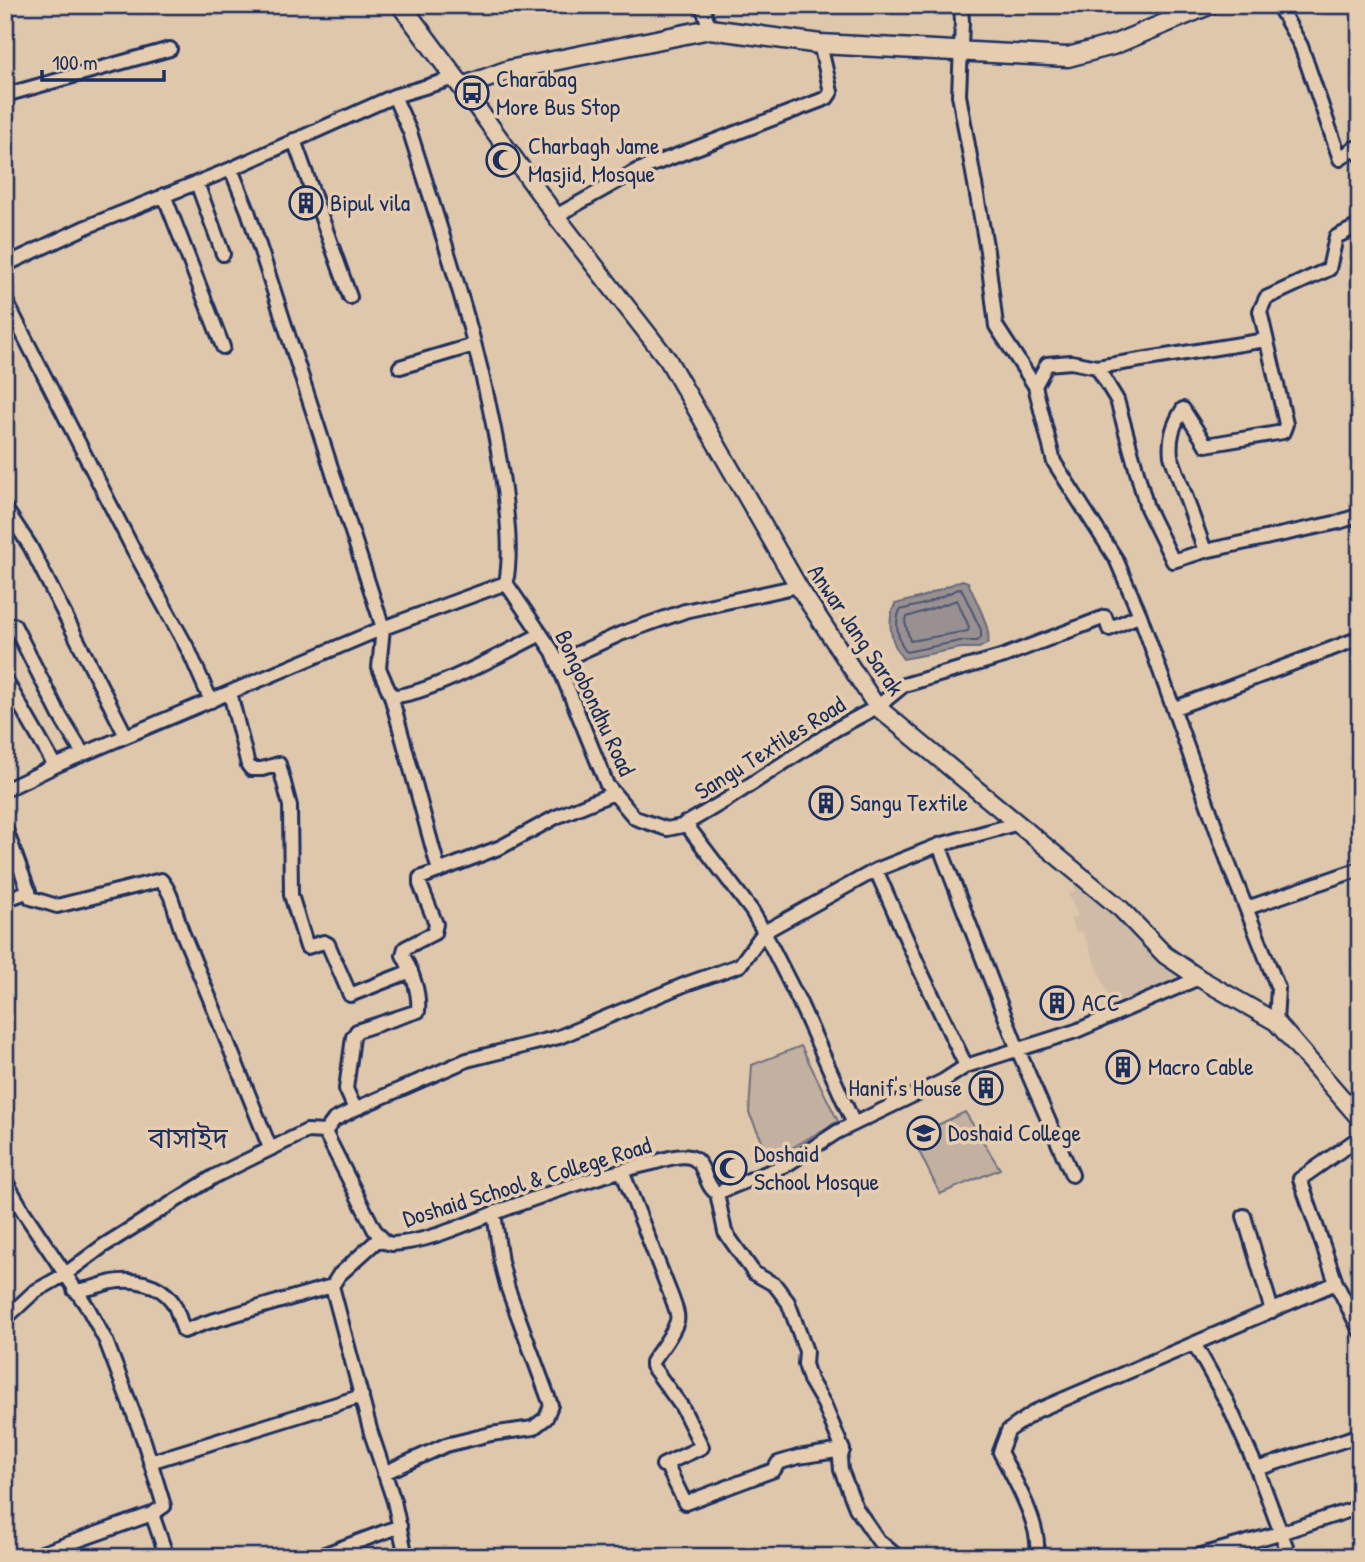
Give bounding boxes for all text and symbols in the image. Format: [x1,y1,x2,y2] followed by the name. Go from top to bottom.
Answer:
[42,38,164,82] scale bar
[52,48,98,77] text: 100 m
[496,62,620,122] place label: Charabag More Bus Stop
[453,74,491,112] bus stop icon: Charabag More Bus Stop
[528,129,660,189] place label: Charbagh Jame Masjid, Mosque
[484,141,522,179] mosque icon: Charbagh Jame Masjid, Mosque
[287,184,325,222] building icon: Bipul vila
[330,186,410,218] place label: Bipul vila
[801,557,913,702] street label: Anwar Jang Sarak
[548,625,644,781] street label: Bongobondhu Road
[688,688,851,806] street label: Sangu Textiles Road
[807,784,845,822] building icon: Sangu Textile
[850,786,969,818] place label: Sangu Textile
[1038,984,1076,1022] building icon: ACC
[1082,986,1120,1018] place label: ACC
[1104,1048,1142,1086] building icon: Macro Cable
[1148,1050,1254,1082] place label: Macro Cable
[967,1069,1005,1107] building icon: Hanif's House
[849,1071,962,1103] place label: Hanif's House
[905,1114,943,1152] school or university icon: Doshaid College
[948,1116,1081,1148] place label: Doshaid College
[147,1119,228,1157] district label: বাসাইদ
[399,1128,655,1234] street label: Doshaid School & College Road
[754,1137,880,1197] place label: Doshaid School Mosque
[711,1149,749,1187] mosque icon: Doshaid School Mosque

